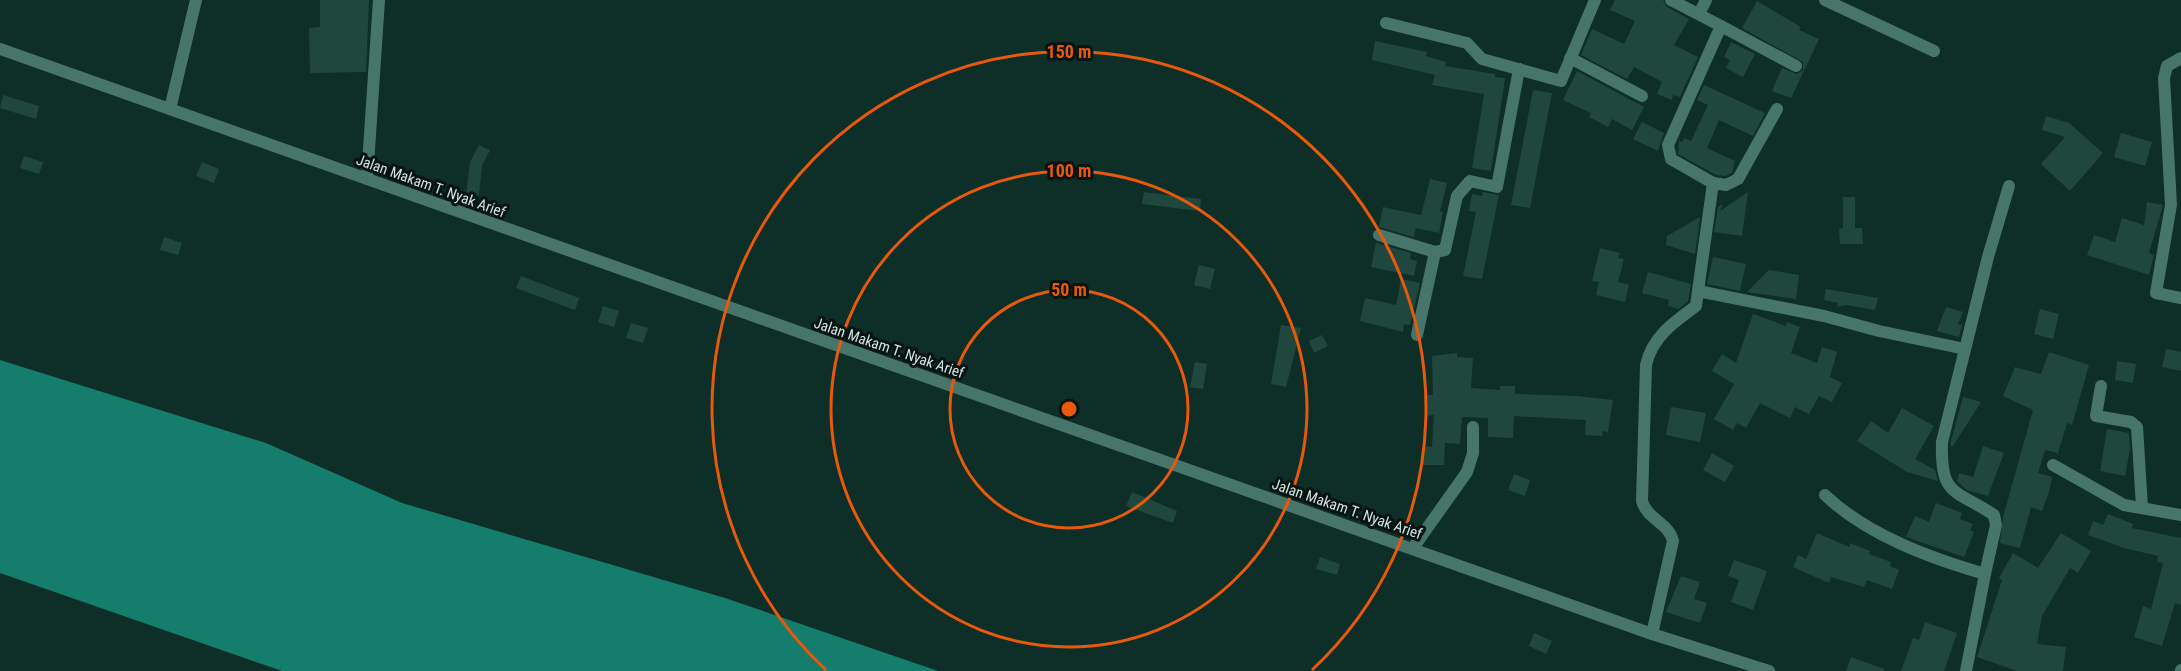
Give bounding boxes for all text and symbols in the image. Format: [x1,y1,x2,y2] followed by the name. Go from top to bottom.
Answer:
[1047,41,1091,62] text: 150 m
[354,151,508,221] street label: Jalan Makam T. Nyak Arief
[1047,160,1091,181] text: 100 m
[1051,279,1087,300] text: 50 m
[812,314,967,382] street label: Jalan Makam T. Nyak Arief
[1059,399,1079,419] centre of rings
[1270,475,1425,543] street label: Jalan Makam T. Nyak Arief

